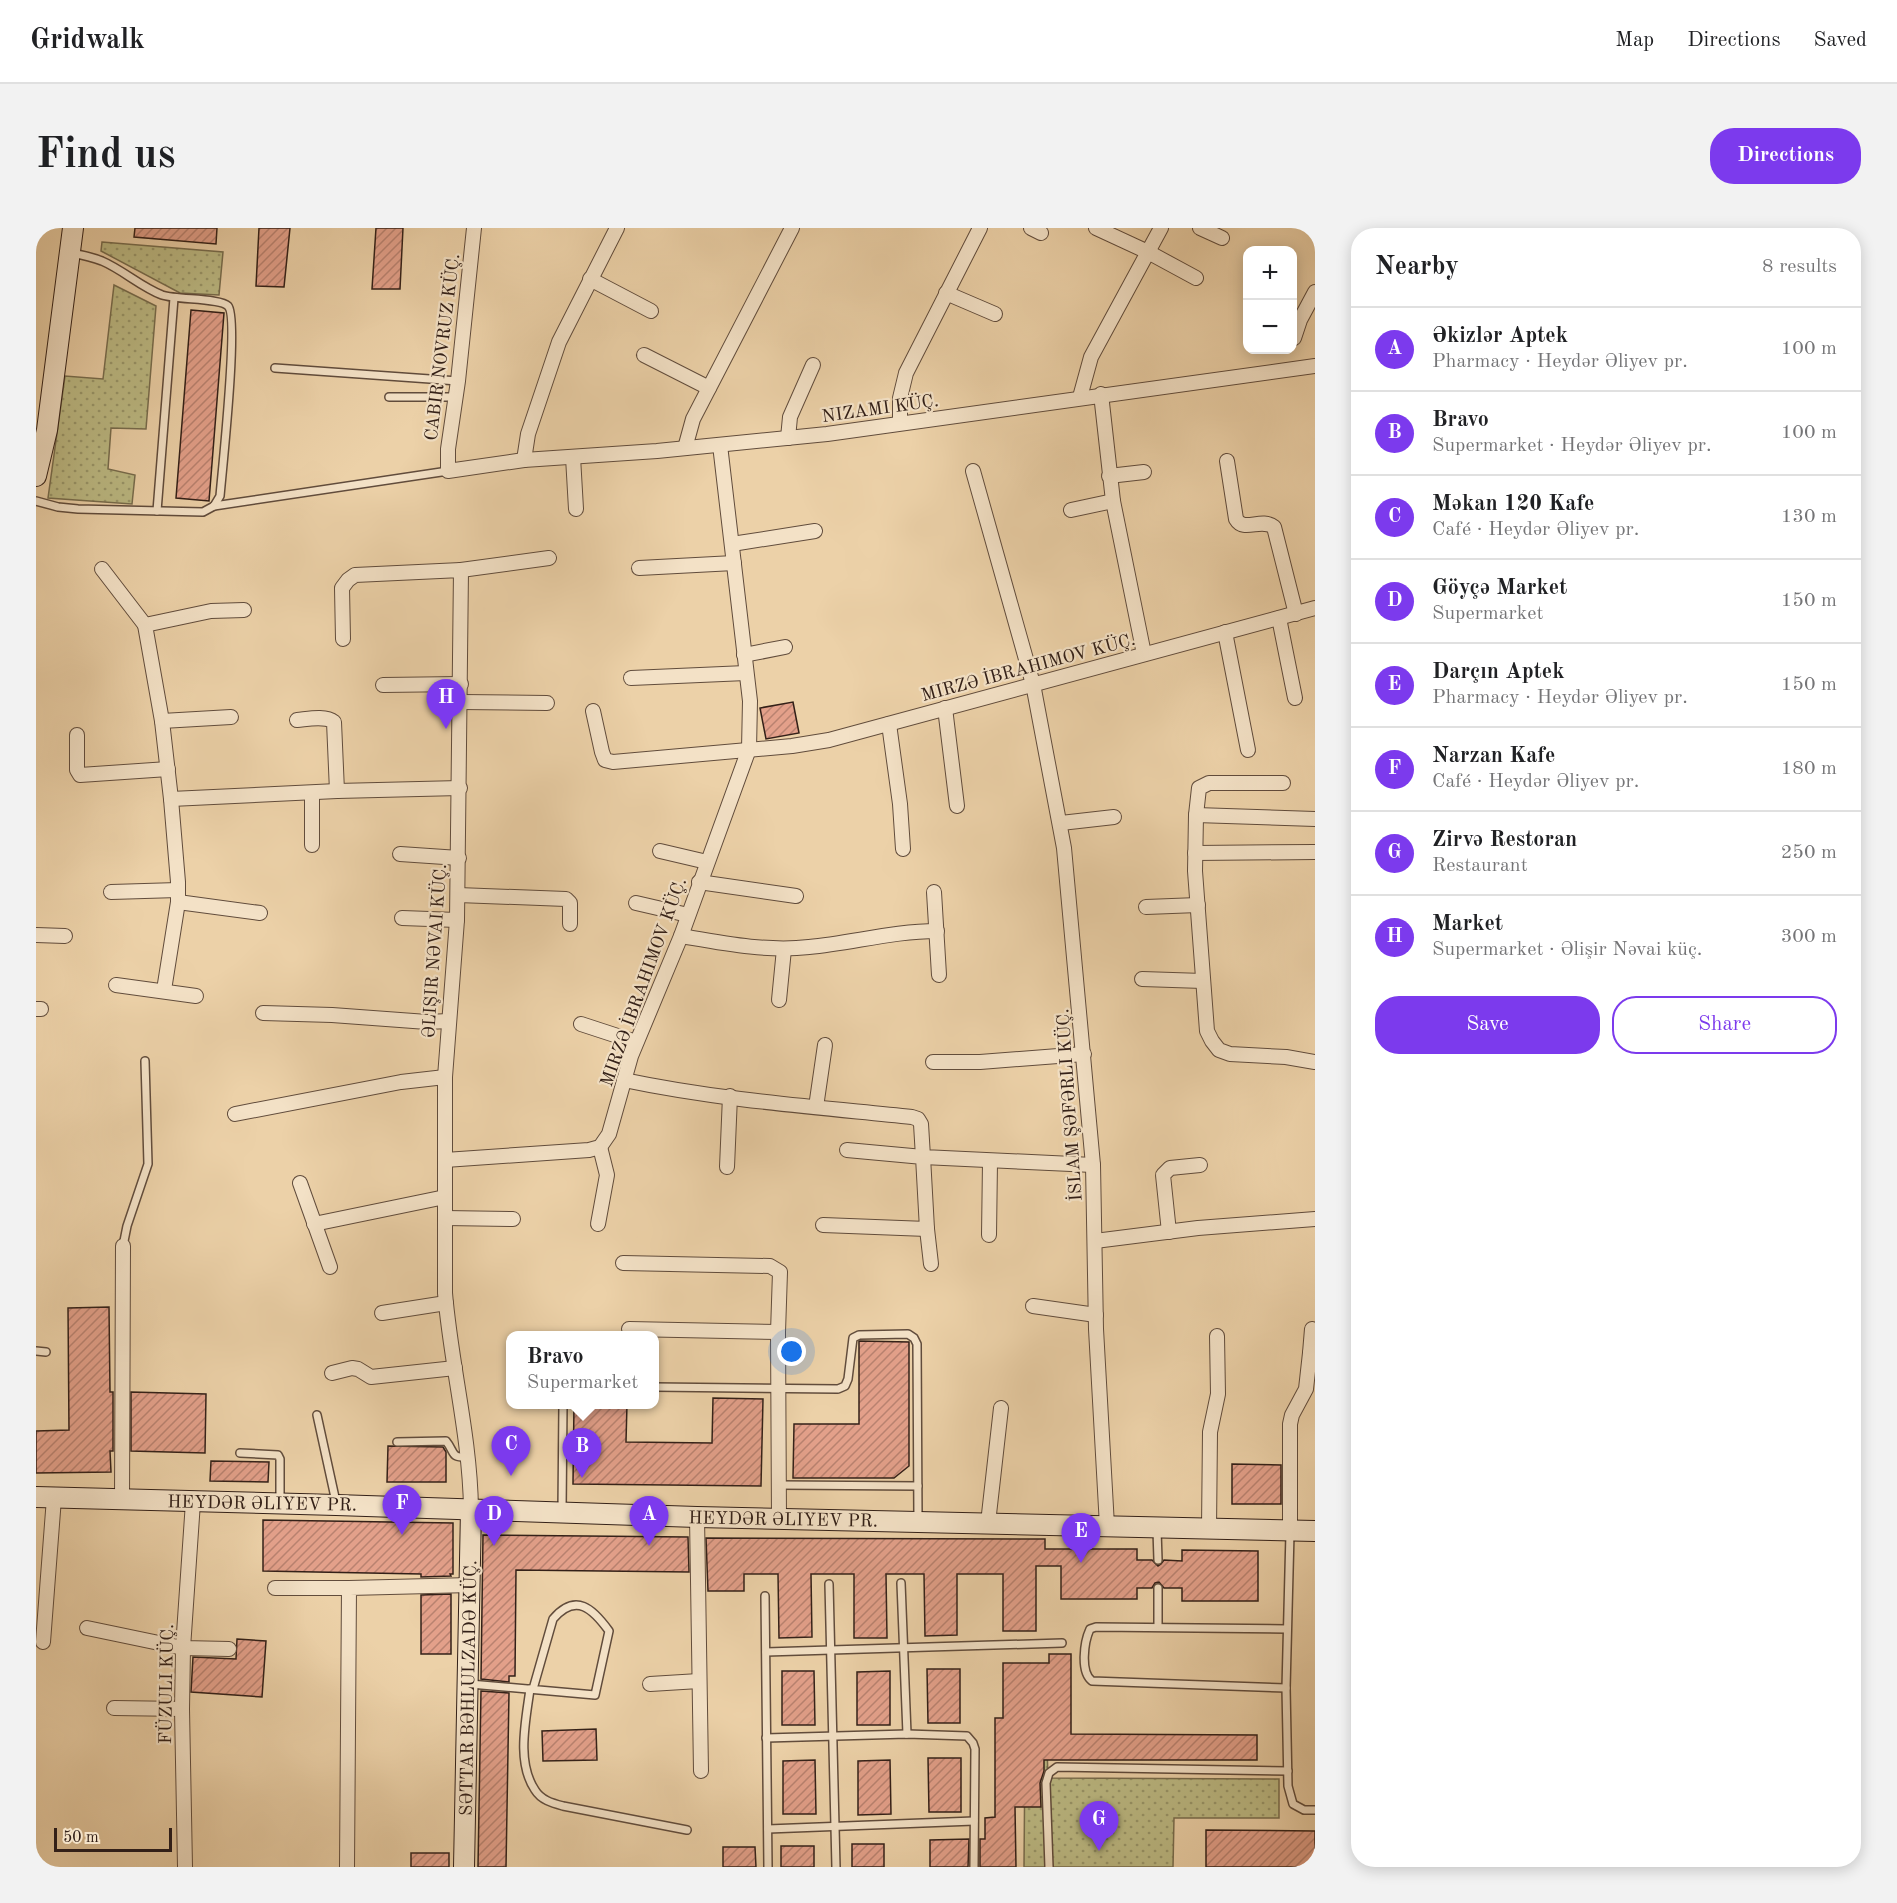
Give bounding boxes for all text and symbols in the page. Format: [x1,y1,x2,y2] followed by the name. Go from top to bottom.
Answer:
[30,27,145,55] text: Gridwalk
[1615,30,1654,51] text: Map
[1687,30,1781,51] text: Directions
[1814,30,1867,51] text: Saved
[1710,128,1861,184] button: Directions
[36,135,175,177] text: Find us
[1243,246,1297,354] map controls
[1243,246,1297,300] button: +
[419,252,463,442] street label: CABIR NOVRUZ KÜÇ.
[1375,254,1459,280] text: Nearby
[1762,257,1837,277] text: 8 results
[1243,300,1297,354] button: −
[1432,325,1568,347] text: Əkizlər Aptek
[1387,339,1402,359] text: A
[1781,339,1837,359] text: 100 m
[1432,352,1688,372] text: Pharmacy · Heydər Əliyev pr.
[820,388,940,426] street label: NIZAMI KÜÇ.
[1432,409,1489,431] text: Bravo
[1387,423,1402,443] text: B
[1781,423,1837,443] text: 100 m
[1432,436,1712,456] text: Supermarket · Heydər Əliyev pr.
[1432,493,1595,515] text: Məkan 120 Kafe
[1388,507,1401,527] text: C
[1781,507,1837,527] text: 130 m
[1432,520,1639,540] text: Café · Heydər Əliyev pr.
[1432,577,1567,599] text: Göyçə Market
[1387,591,1402,611] text: D
[1781,591,1837,611] text: 150 m
[1432,604,1543,624] text: Supermarket
[918,627,1137,705] street label: MIRZƏ İBRAHIMOV KÜÇ.
[1432,661,1565,683] text: Darçın Aptek
[1388,675,1401,695] text: E
[1781,675,1837,695] text: 150 m
[426,680,466,729] pin: H
[1432,688,1688,708] text: Pharmacy · Heydər Əliyev pr.
[1432,745,1555,767] text: Narzan Kafe
[1388,759,1401,779] text: F
[1781,759,1837,779] text: 180 m
[1432,772,1639,792] text: Café · Heydər Əliyev pr.
[1432,829,1577,851] text: Zirvə Restoran
[1387,843,1402,863] text: G
[1781,843,1837,863] text: 250 m
[1432,856,1528,876] text: Restaurant
[416,863,450,1039] street label: ƏLIŞIR NƏVAI KÜÇ.
[594,874,690,1089] street label: MIRZƏ İBRAHIMOV KÜÇ.
[1432,913,1503,935] text: Market
[1386,927,1403,947] text: H
[1781,927,1837,947] text: 300 m
[1432,940,1702,960] text: Supermarket · Əlişir Nəvai küç.
[1375,996,1600,1054] button: Save
[1612,996,1837,1054] button: Share
[1050,1008,1086,1202] street label: İSLAM ŞƏFƏRLI KÜÇ.
[506,1331,659,1409] popup
[777,1337,806,1366] your location
[527,1346,584,1368] text: Bravo
[527,1373,638,1393] text: Supermarket
[492,1426,530,1476] pin: C
[562,1428,602,1478] pin: B
[382,1486,422,1535] pin: F
[167,1493,357,1515] street label: HEYDƏR ƏLIYEV PR.
[474,1496,514,1546] pin: D
[630,1496,668,1546] pin: A
[688,1509,878,1531] street label: HEYDƏR ƏLIYEV PR.
[1062,1514,1100,1563] pin: E
[454,1560,480,1816] street label: SƏTTAR BƏHLULZADƏ KÜÇ.
[153,1624,177,1744] street label: FÜZULI KÜÇ.
[1080,1802,1118,1851] pin: G
[54,1825,172,1852] scale bar
[63,1830,99,1846] text: 50 m

